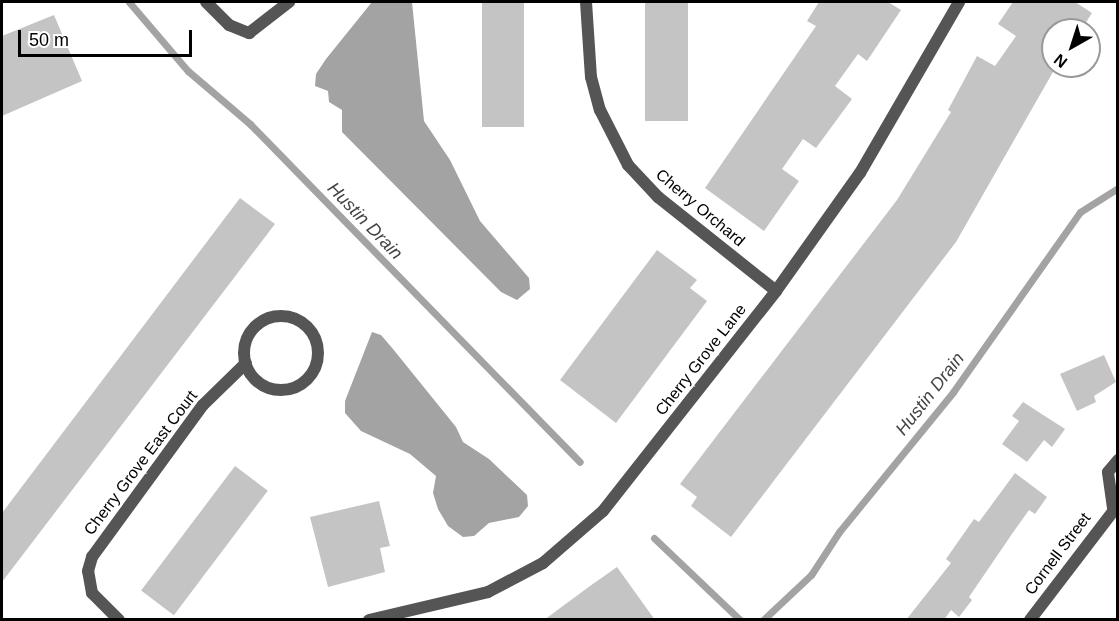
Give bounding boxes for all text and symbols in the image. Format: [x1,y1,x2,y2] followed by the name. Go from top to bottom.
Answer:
[21,18,195,56] scale bar
[1041,18,1101,78] north arrow
[29,30,69,50] text: 50 m
[1051,51,1070,71] text: N
[652,165,748,251] street label: Cherry Orchard
[323,178,407,264] water label: Hustin Drain
[652,300,750,420] street label: Cherry Grove Lane
[891,348,969,440] water label: Hustin Drain
[80,387,202,539] street label: Cherry Grove East Court
[1021,509,1095,599] street label: Cornell Street

